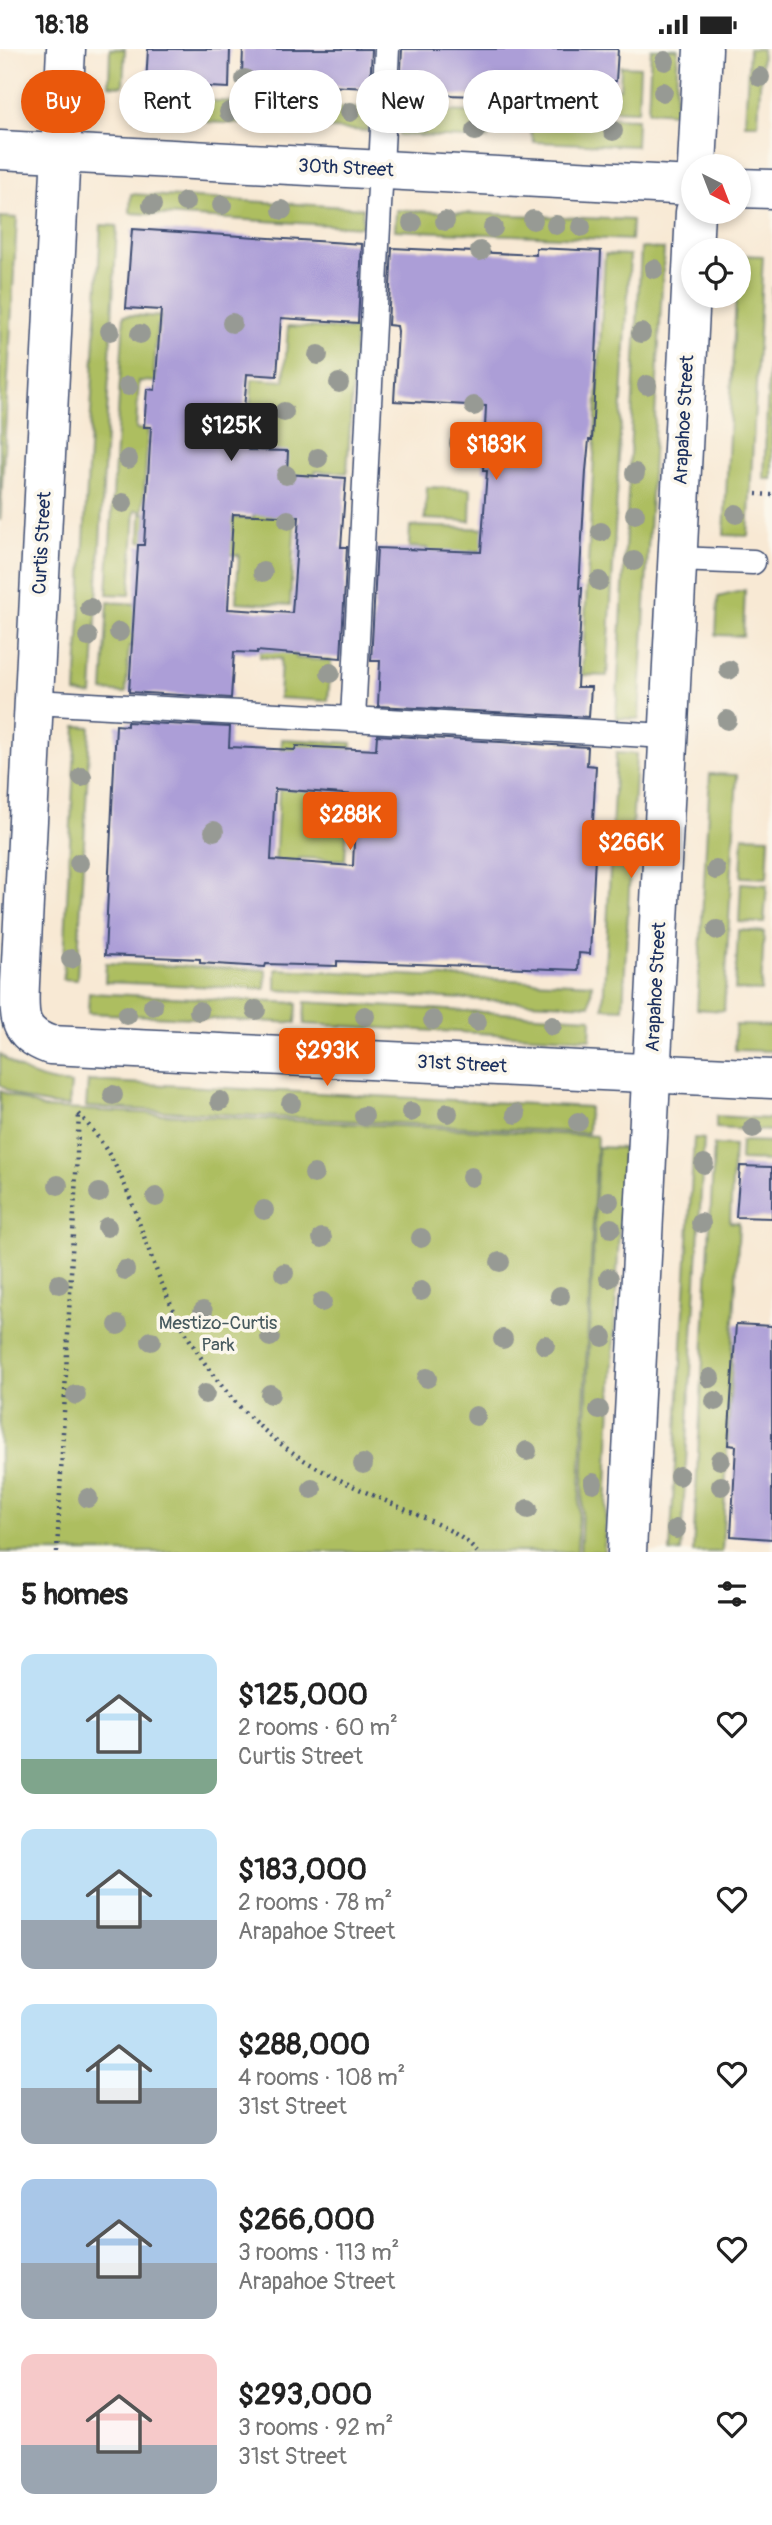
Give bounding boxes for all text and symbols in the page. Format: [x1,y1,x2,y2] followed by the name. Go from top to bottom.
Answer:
[35,9,88,41] text: 18:18
[21,70,105,133] chip: Buy
[119,70,215,133] chip: Rent
[229,70,342,133] chip: Filters
[356,70,449,133] chip: New
[463,70,623,133] chip: Apartment
[298,154,395,183] street label: 30th Street
[681,154,751,224] north arrow
[681,154,751,308] map controls
[681,238,751,308] button: locate
[669,354,699,485] street label: Arapahoe Street
[182,403,280,463] pin: $125K
[201,411,261,440] text: $125K
[447,423,545,482] pin: $183K
[466,430,526,459] text: $183K
[27,490,57,595] street label: Curtis Street
[301,793,399,852] pin: $288K
[319,800,381,829] text: $288K
[582,821,680,880] pin: $266K
[598,828,664,857] text: $266K
[641,921,671,1052] street label: Arapahoe Street
[278,1028,376,1088] pin: $293K
[295,1036,359,1065] text: $293K
[417,1050,508,1078] street label: 31st Street
[159,1311,278,1357] park label: Mestizo-Curtis Park
[713,1575,751,1613] icon: filters
[21,1576,128,1613] text: 5 homes
[238,1676,368,1713] text: $125,000
[77,1682,161,1766] icon: home
[713,1705,751,1743] icon: heart
[238,1713,398,1742] text: 2 rooms · 60 m²
[238,1742,363,1771] text: Curtis Street
[238,1851,367,1888] text: $183,000
[77,1857,161,1941] icon: home
[713,1880,751,1918] icon: heart
[238,1888,392,1917] text: 2 rooms · 78 m²
[238,1917,395,1946] text: Arapahoe Street
[238,2026,370,2063] text: $288,000
[77,2032,161,2116] icon: home
[713,2055,751,2093] icon: heart
[238,2063,405,2092] text: 4 rooms · 108 m²
[238,2092,347,2121] text: 31st Street
[238,2201,375,2238] text: $266,000
[77,2207,161,2291] icon: home
[713,2230,751,2268] icon: heart
[238,2238,399,2267] text: 3 rooms · 113 m²
[238,2267,395,2296] text: Arapahoe Street
[238,2376,372,2413] text: $293,000
[77,2382,161,2466] icon: home
[713,2405,751,2443] icon: heart
[238,2413,393,2442] text: 3 rooms · 92 m²
[238,2442,347,2471] text: 31st Street

